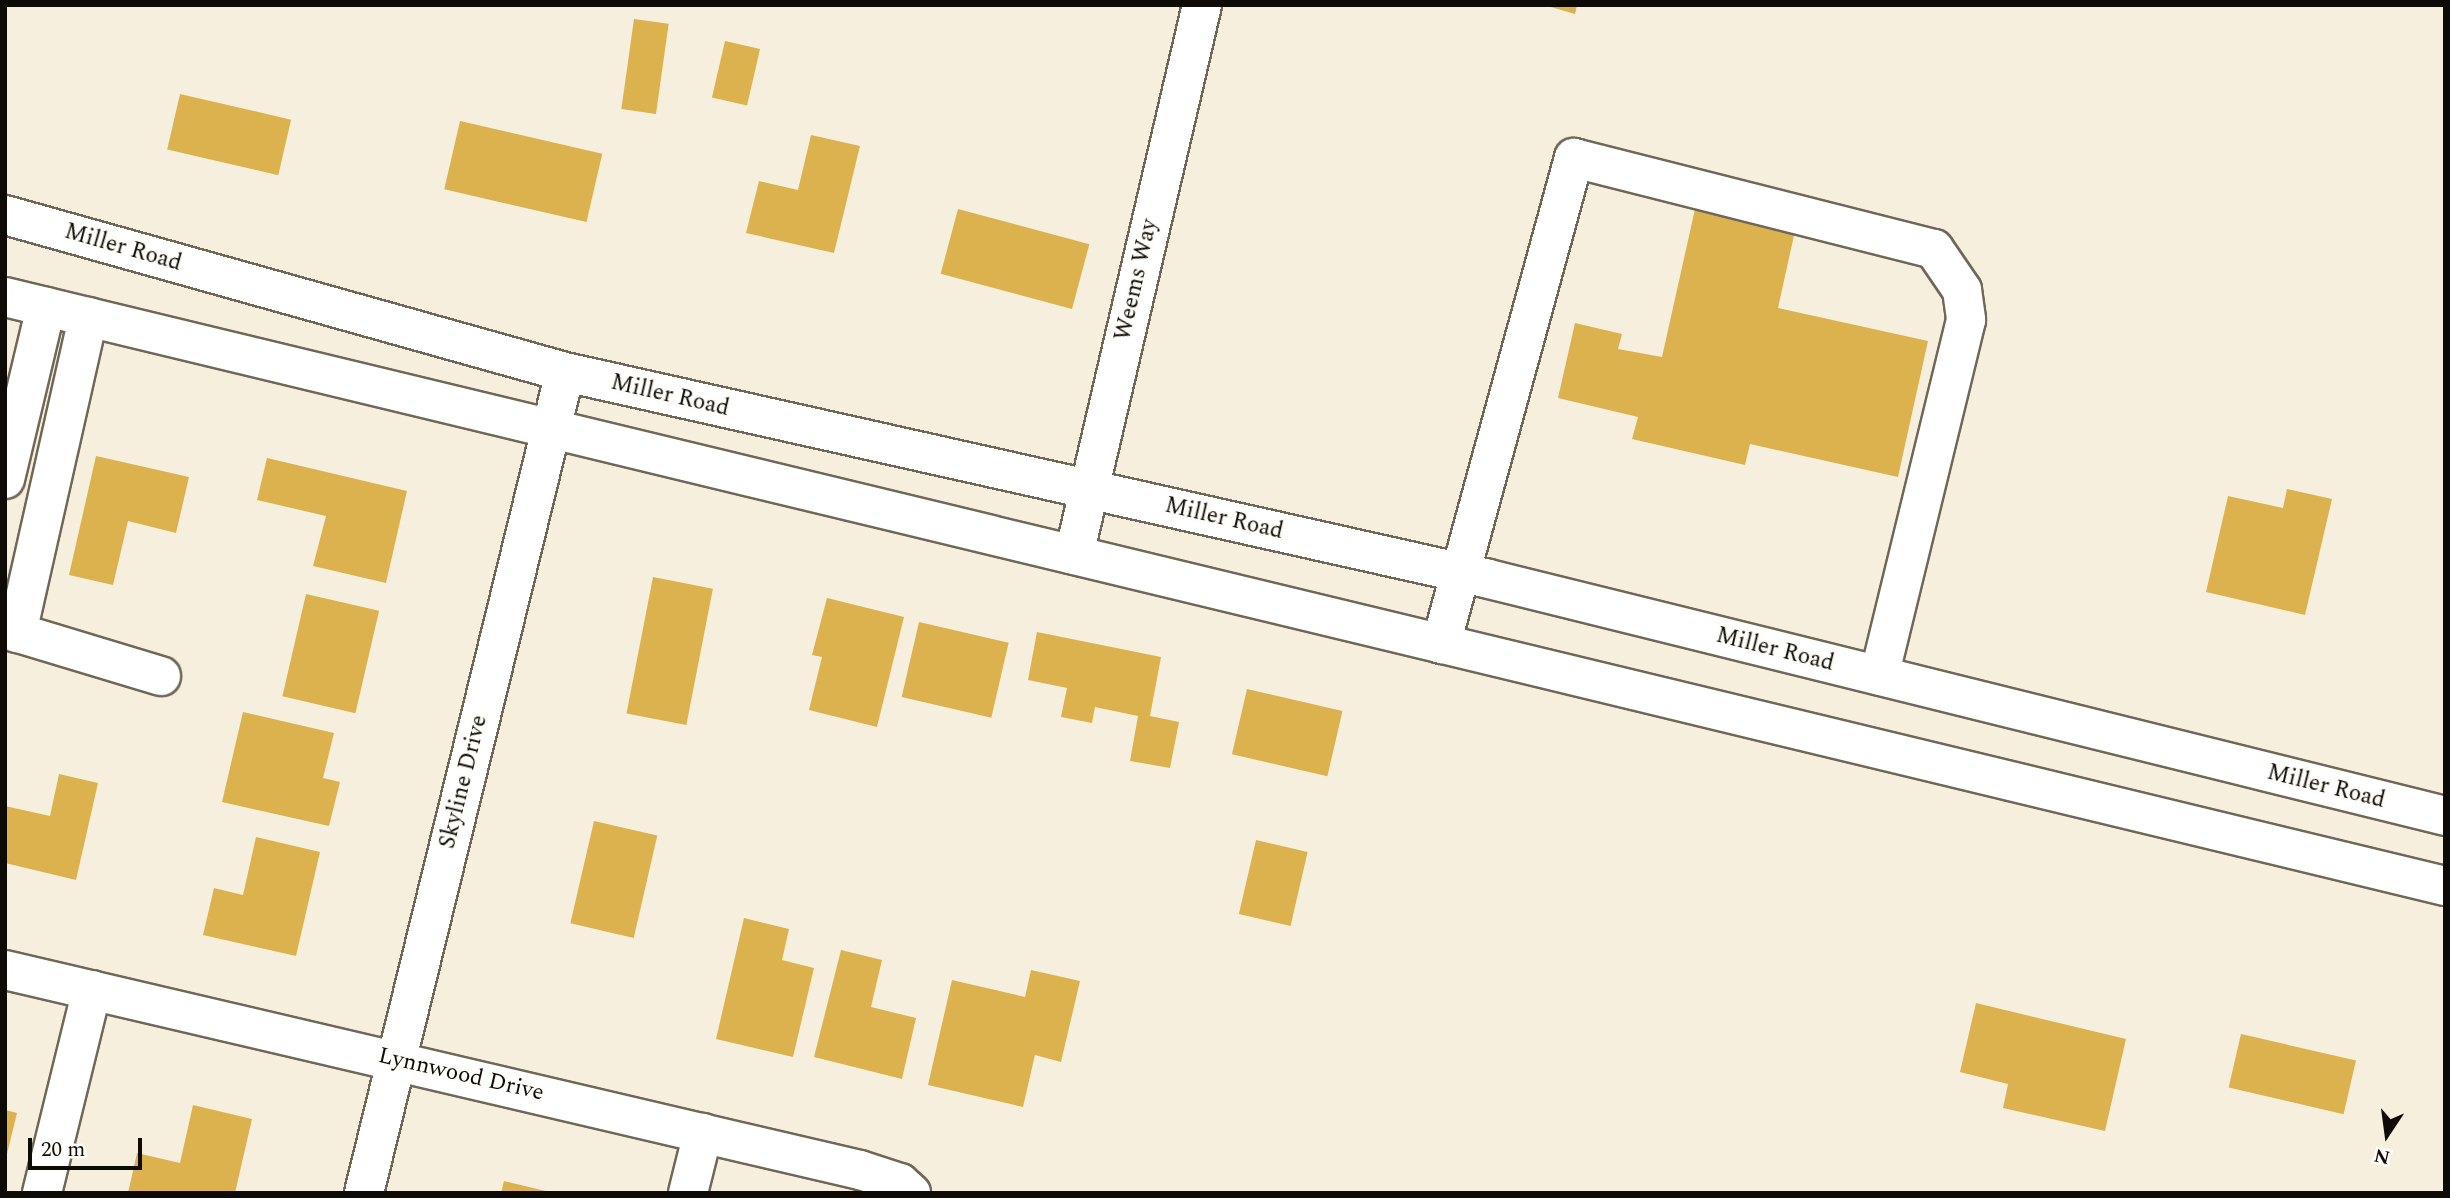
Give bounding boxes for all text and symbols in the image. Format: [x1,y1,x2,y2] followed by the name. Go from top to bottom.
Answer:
[1110,216,1164,344] street label: Weems Way
[61,218,185,278] street label: Miller Road
[608,369,732,423] street label: Miller Road
[1162,492,1286,546] street label: Miller Road
[1713,622,1837,678] street label: Miller Road
[434,712,494,852] street label: Skyline Drive
[2264,759,2388,815] street label: Miller Road
[375,1043,547,1107] street label: Lynnwood Drive
[2352,1100,2422,1170] north arrow
[32,1124,145,1168] scale bar
[41,1134,85,1166] text: 20 m
[2371,1140,2393,1172] text: N

